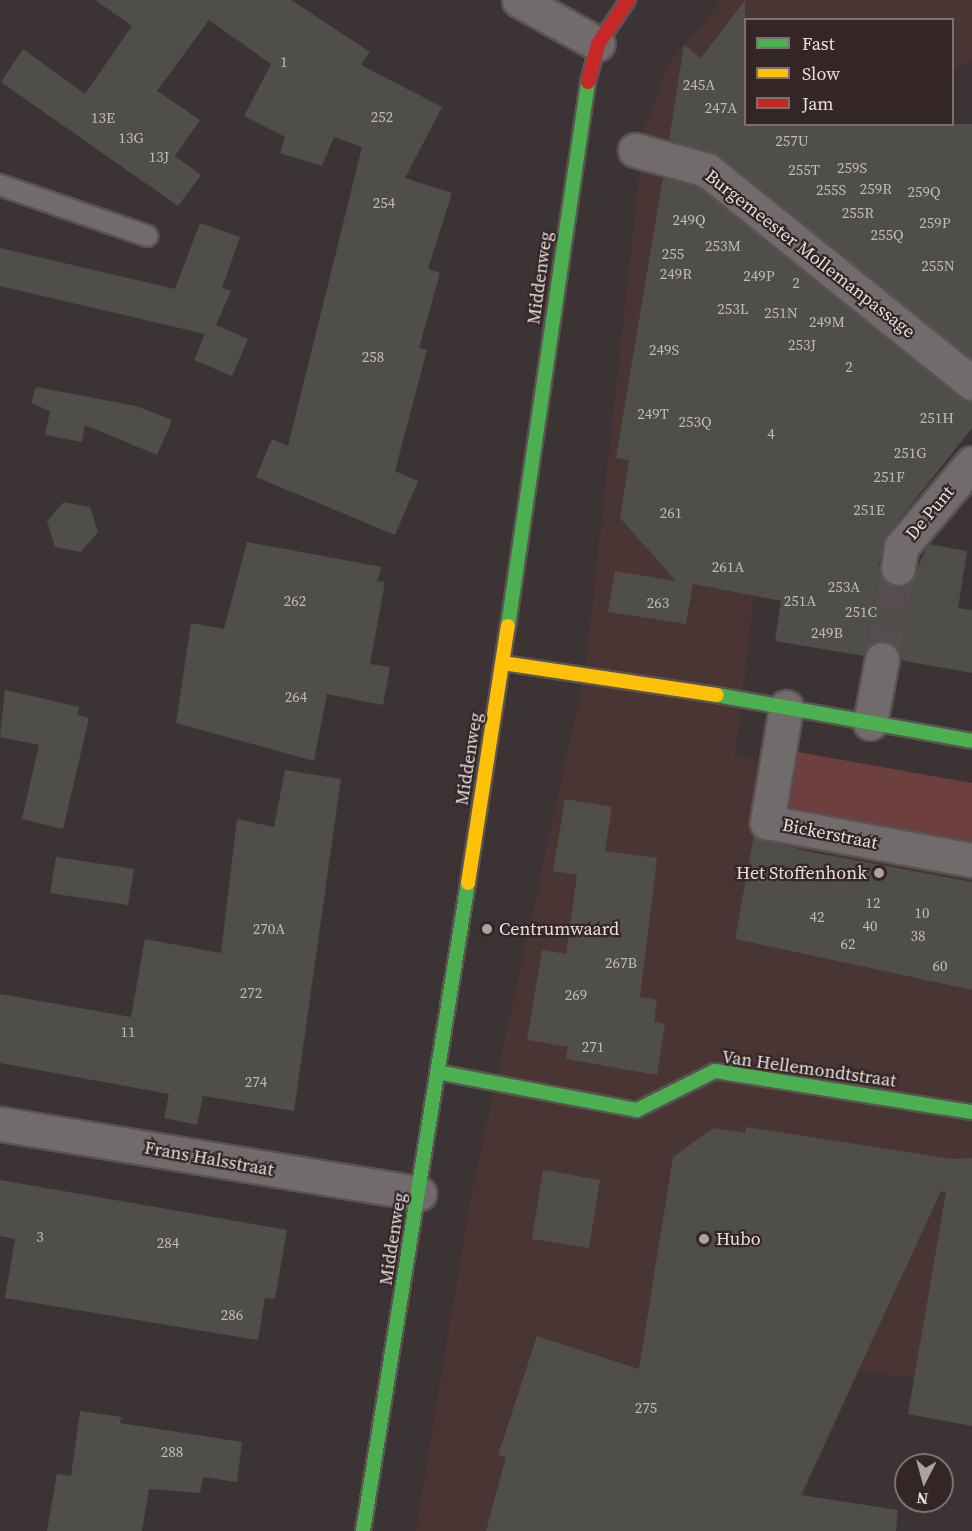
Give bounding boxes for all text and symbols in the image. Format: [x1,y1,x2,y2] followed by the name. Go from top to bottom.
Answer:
[744,18,954,126] legend
[802,31,835,56] text: Fast
[280,53,288,71] house number: 1
[802,61,840,86] text: Slow
[683,76,715,94] house number: 245A
[802,91,834,116] text: Jam
[705,99,737,117] house number: 247A
[371,108,393,126] house number: 252
[91,109,115,127] house number: 13E
[118,129,144,147] house number: 13G
[775,132,809,150] house number: 257U
[149,148,169,166] house number: 13J
[837,159,867,177] house number: 259S
[788,161,820,179] house number: 255T
[701,165,919,343] street label: Burgemeester Mollemanpassage
[860,180,892,198] house number: 259R
[816,181,846,199] house number: 255S
[907,183,941,201] house number: 259Q
[373,194,395,212] house number: 254
[842,204,874,222] house number: 255R
[672,211,706,229] house number: 249Q
[919,214,951,232] house number: 259P
[870,226,904,244] house number: 255Q
[523,230,557,326] street label: Middenweg
[705,237,741,255] house number: 253M
[662,245,684,263] house number: 255
[921,257,955,275] house number: 255N
[660,265,692,283] house number: 249R
[743,267,775,285] house number: 249P
[792,274,800,292] house number: 2
[717,300,749,318] house number: 253L
[764,304,798,322] house number: 251N
[809,313,845,331] house number: 249M
[788,336,816,354] house number: 253J
[649,341,679,359] house number: 249S
[362,348,384,366] house number: 258
[845,358,853,376] house number: 2
[637,405,669,423] house number: 249T
[920,409,954,427] house number: 251H
[678,413,712,431] house number: 253Q
[767,425,775,443] house number: 4
[894,444,926,462] house number: 251G
[873,468,905,486] house number: 251F
[901,482,959,544] street label: De Punt
[853,501,885,519] house number: 251E
[660,504,682,522] house number: 261
[712,558,744,576] house number: 261A
[828,578,860,596] house number: 253A
[284,592,306,610] house number: 262
[784,592,816,610] house number: 251A
[647,594,669,612] house number: 263
[845,603,877,621] house number: 251C
[811,624,843,642] house number: 249B
[285,688,307,706] house number: 264
[451,711,487,807] street label: Middenweg
[781,814,879,854] street label: Bickerstraat
[736,862,867,884] place label: Het Stoffenhonk
[872,866,886,880] marker: Het Stoffenhonk
[866,894,880,912] house number: 12
[915,904,929,922] house number: 10
[810,908,824,926] house number: 42
[863,917,877,935] house number: 40
[499,918,619,940] place label: Centrumwaard
[253,920,285,938] house number: 270A
[480,922,494,936] marker: Centrumwaard
[911,927,925,945] house number: 38
[841,935,855,953] house number: 62
[605,954,637,972] house number: 267B
[933,957,947,975] house number: 60
[240,984,262,1002] house number: 272
[565,986,587,1004] house number: 269
[121,1023,135,1041] house number: 11
[582,1038,604,1056] house number: 271
[720,1046,898,1092] street label: Van Hellemondtstraat
[245,1073,267,1091] house number: 274
[143,1137,275,1181] street label: Frans Halsstraat
[375,1191,411,1287] street label: Middenweg
[36,1228,44,1246] house number: 3
[716,1228,761,1250] place label: Hubo
[697,1232,711,1246] marker: Hubo
[157,1234,179,1252] house number: 284
[221,1306,243,1324] house number: 286
[635,1399,657,1417] house number: 275
[161,1443,183,1461] house number: 288
[894,1453,954,1513] north arrow
[915,1487,929,1510] text: N

